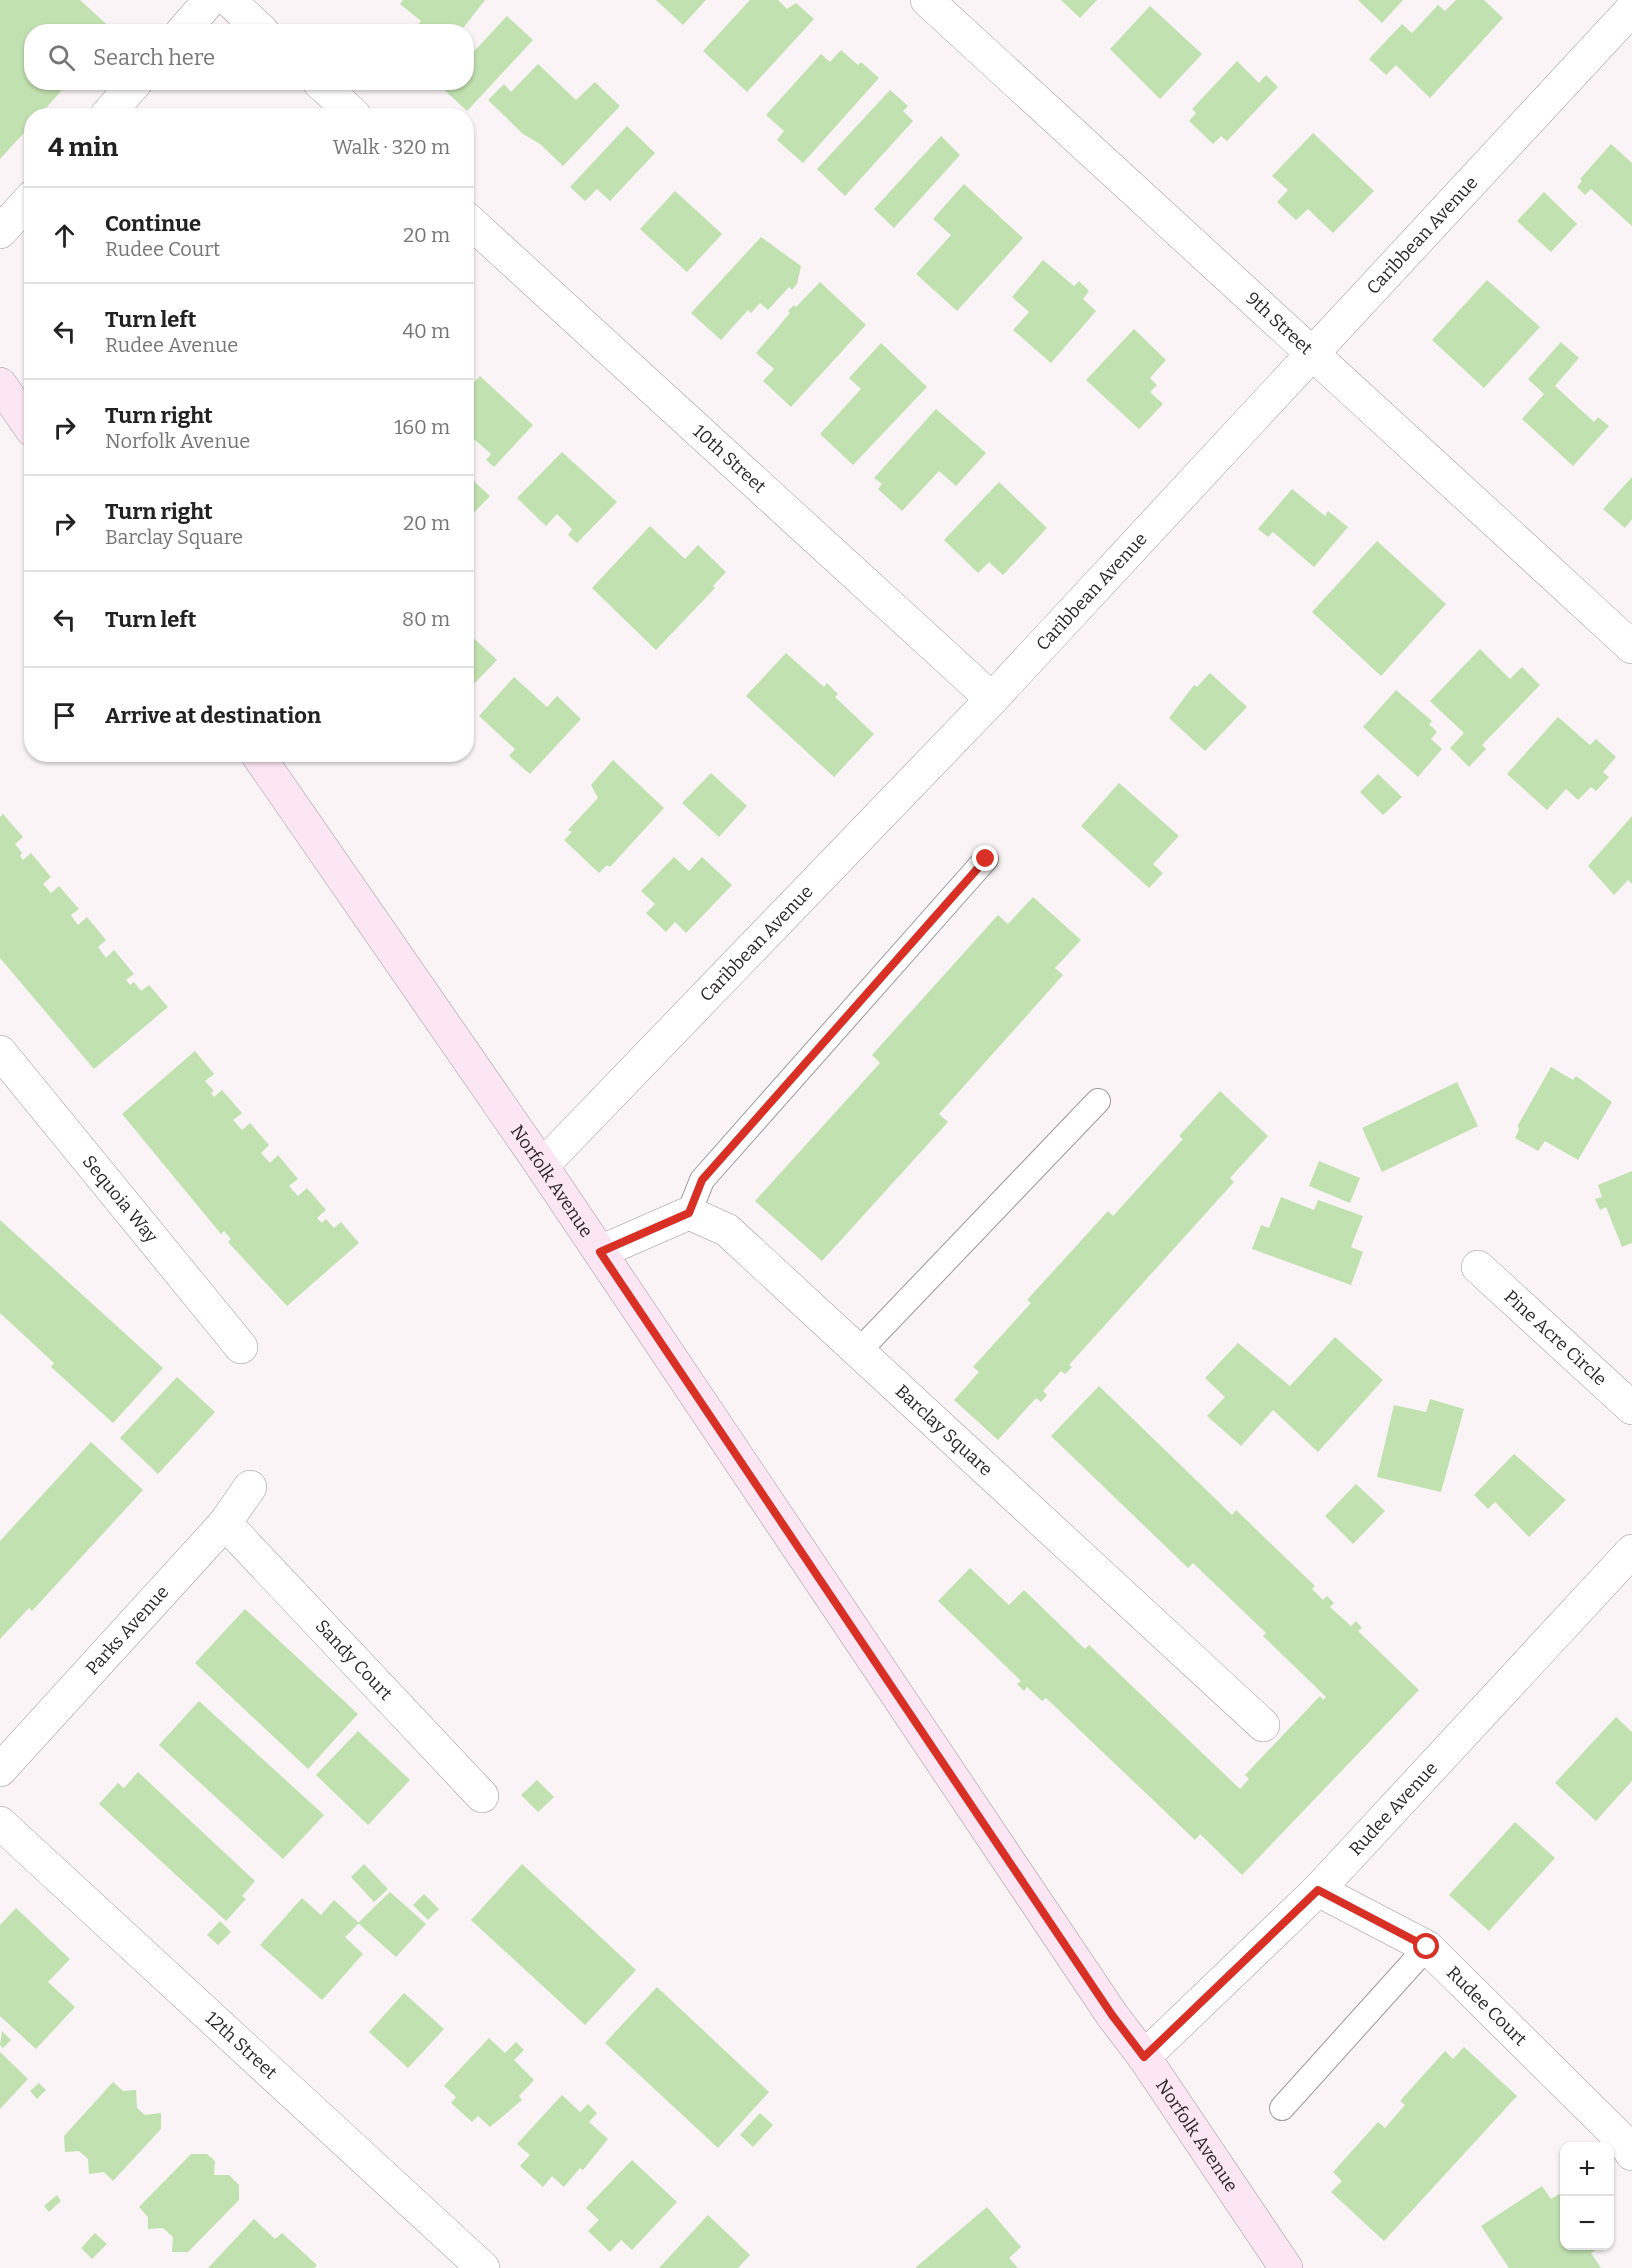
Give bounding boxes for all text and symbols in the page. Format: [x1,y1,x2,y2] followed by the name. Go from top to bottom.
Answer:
[24,24,474,90] search box
[45,41,78,74] icon: search
[93,44,215,71] text: Search here
[48,132,118,163] text: 4 min
[333,135,450,159] text: Walk · 320 m
[1362,172,1482,299] street label: Caribbean Avenue
[105,210,201,237] text: Continue
[48,219,81,252] icon: ahead
[403,223,450,247] text: 20 m
[105,237,220,261] text: Rudee Court
[1241,287,1317,360] street label: 9th Street
[105,306,197,333] text: Turn left
[48,315,81,348] icon: left
[402,319,450,343] text: 40 m
[105,333,238,357] text: Rudee Avenue
[105,402,213,429] text: Turn right
[48,411,81,444] icon: right
[394,415,450,439] text: 160 m
[688,420,771,498] street label: 10th Street
[105,429,250,453] text: Norfolk Avenue
[105,498,213,525] text: Turn right
[48,507,81,540] icon: right
[403,511,450,535] text: 20 m
[105,525,243,549] text: Barclay Square
[1031,528,1152,655] street label: Caribbean Avenue
[48,603,81,636] icon: left
[105,606,197,633] text: Turn left
[402,607,450,631] text: 80 m
[48,699,81,732] icon: arrive
[105,702,321,729] text: Arrive at destination
[972,845,998,871] route end
[695,881,817,1006] street label: Caribbean Avenue
[506,1121,598,1241] street label: Norfolk Avenue
[78,1151,163,1248] street label: Sequoia Way
[1500,1285,1611,1390] street label: Pine Acre Circle
[891,1380,997,1481] street label: Barclay Square
[81,1581,173,1679] street label: Parks Avenue
[311,1615,397,1705] street label: Sandy Court
[1344,1757,1442,1860] street label: Rudee Avenue
[1413,1933,1439,1959] route start
[1442,1962,1532,2051] street label: Rudee Court
[201,2007,282,2084] street label: 12th Street
[1151,2075,1242,2196] street label: Norfolk Avenue
[1560,2142,1614,2250] map controls
[1560,2142,1614,2196] button: +
[1560,2196,1614,2250] button: −

